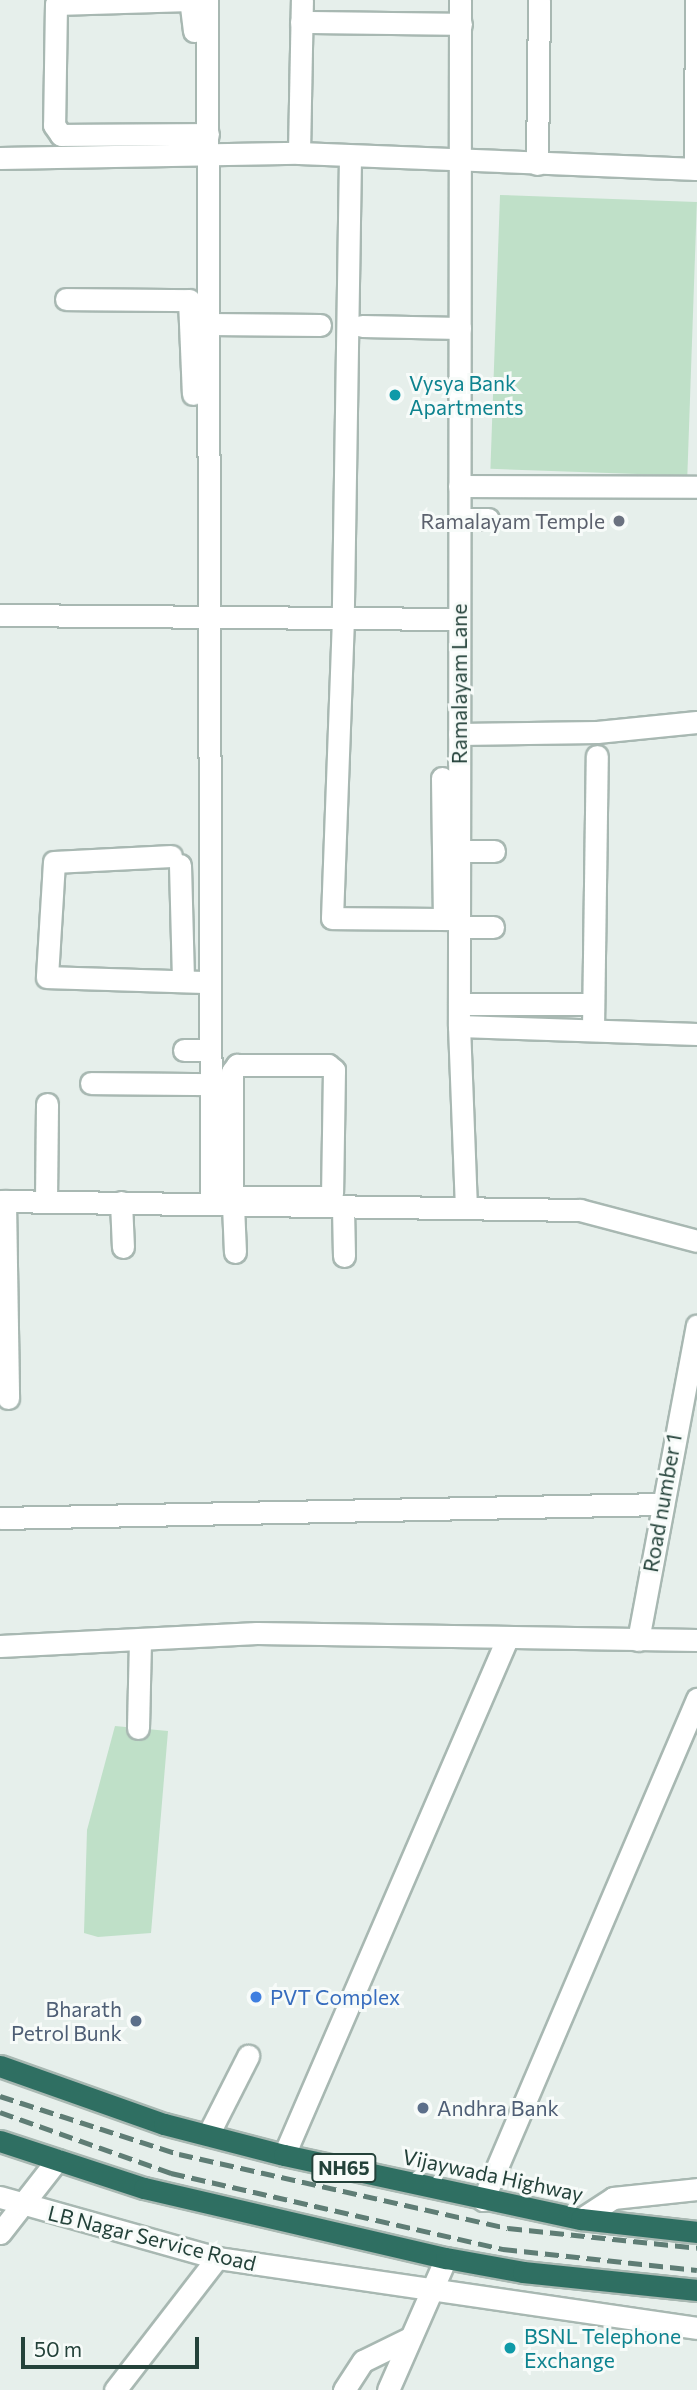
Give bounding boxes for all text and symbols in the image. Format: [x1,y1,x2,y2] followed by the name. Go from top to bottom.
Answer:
[409,370,523,420] place label: Vysya Bank Apartments
[387,387,403,403] marker: Vysya Bank Apartments
[421,508,605,534] place label: Ramalayam Temple
[611,513,627,529] marker: Ramalayam Temple
[446,604,472,764] street label: Ramalayam Lane
[637,1432,687,1574] street label: Road number 1
[270,1984,400,2010] place label: PVT Complex
[248,1989,264,2005] marker: PVT Complex
[11,1996,122,2046] place label: Bharath Petrol Bunk
[128,2013,144,2029] marker: Bharath Petrol Bunk
[437,2095,559,2121] place label: Andhra Bank
[415,2100,431,2116] marker: Andhra Bank
[400,2144,586,2206] street label: Vijaywada Highway
[311,2152,377,2184] road number: NH65
[45,2200,259,2276] street label: LB Nagar Service Road
[524,2323,681,2373] place label: BSNL Telephone Exchange
[24,2324,203,2368] scale bar
[34,2336,82,2361] text: 50 m
[502,2340,518,2356] marker: BSNL Telephone Exchange

